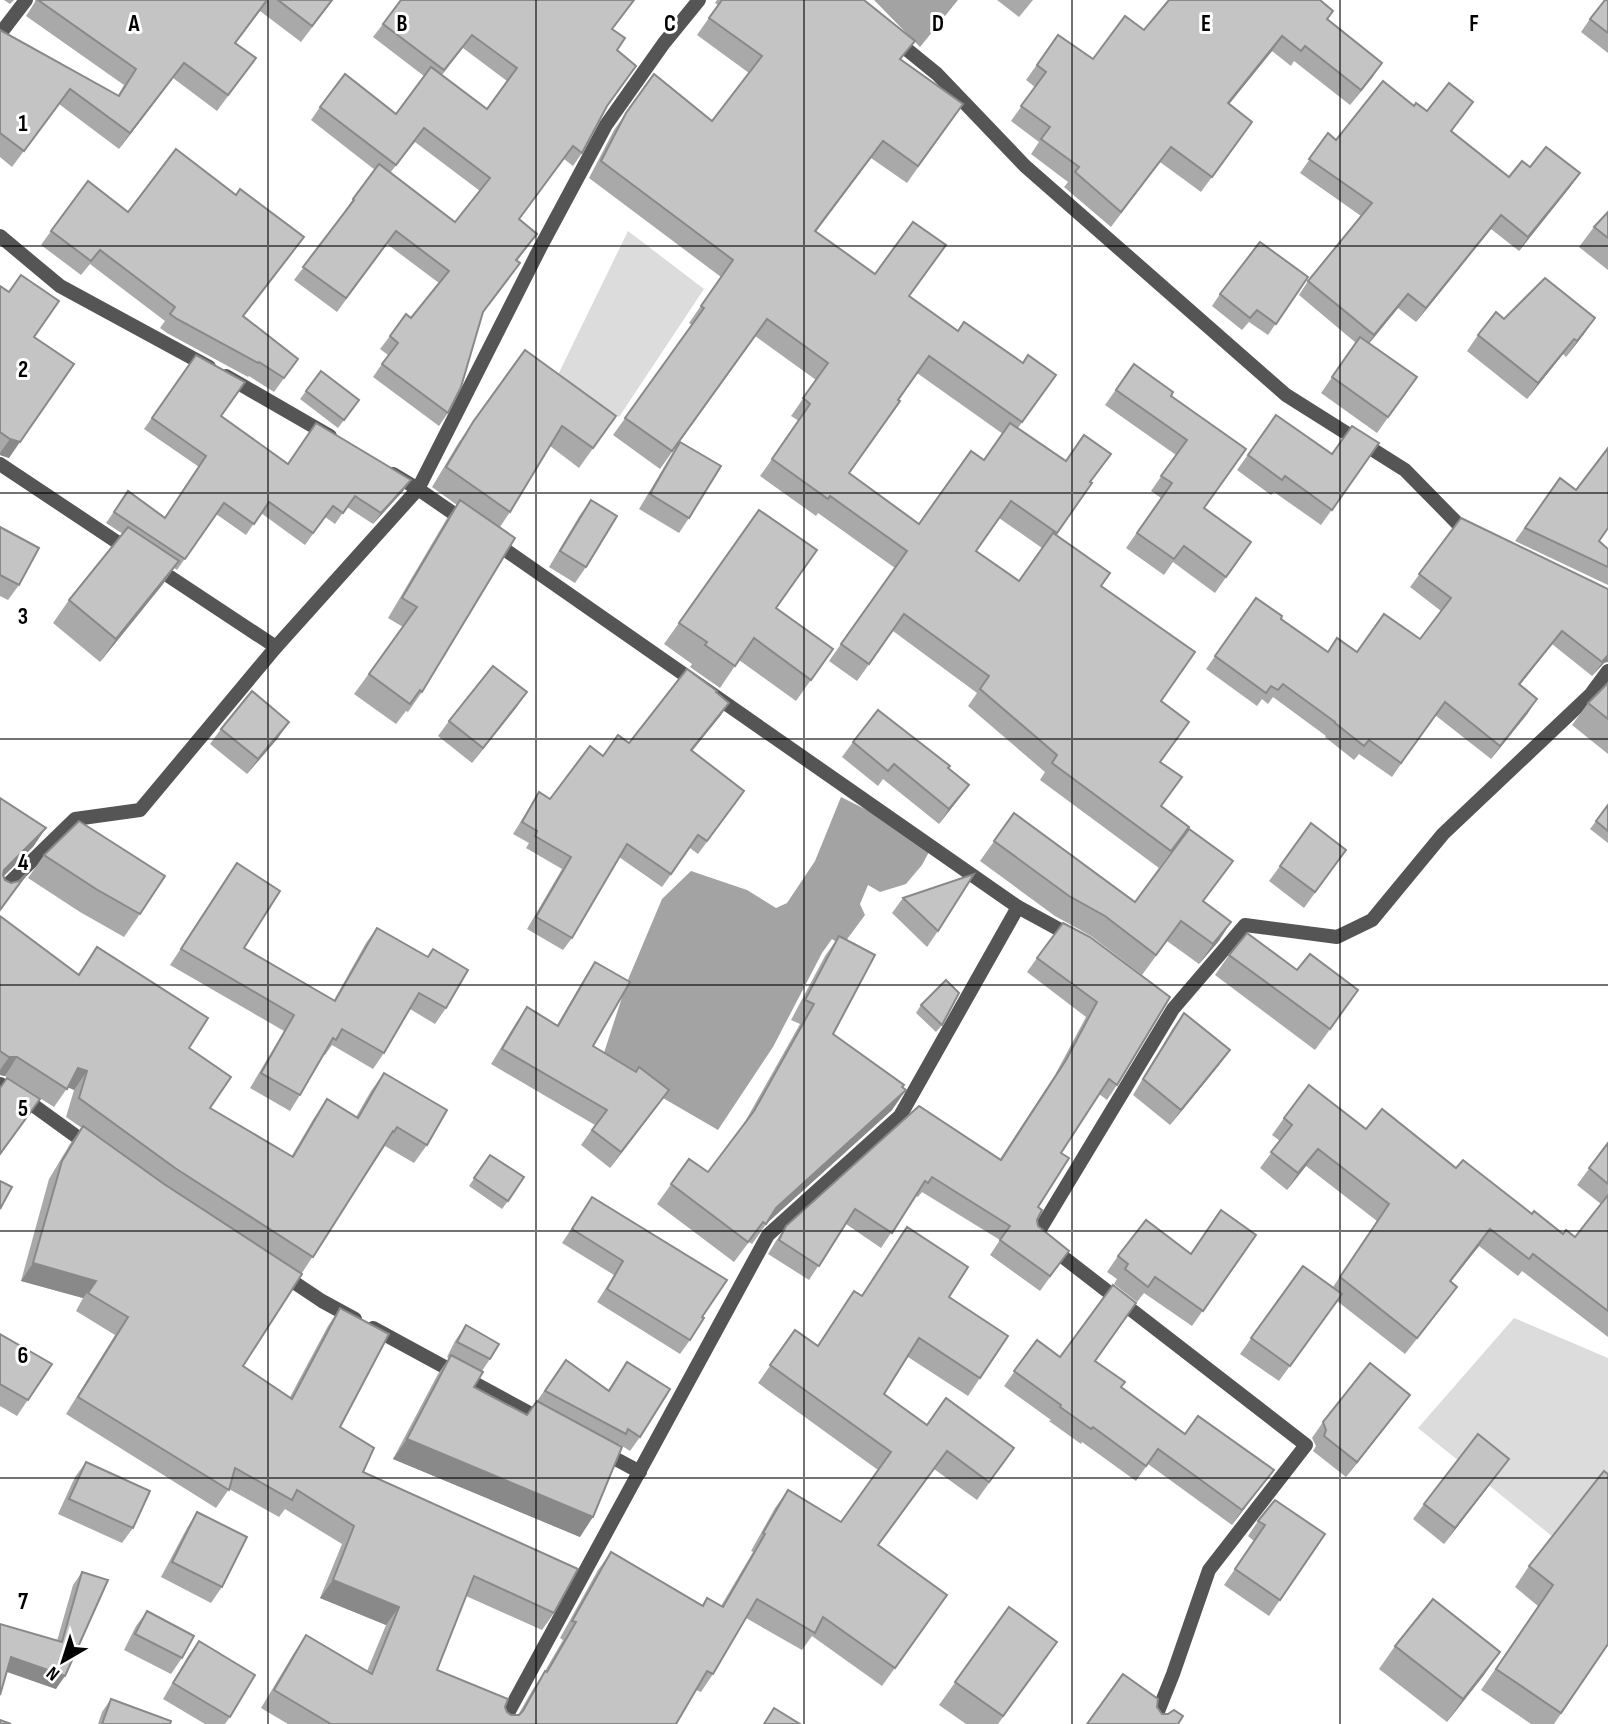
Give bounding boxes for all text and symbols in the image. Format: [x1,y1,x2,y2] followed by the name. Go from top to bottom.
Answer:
[128,10,141,38] text: A
[397,10,408,38] text: B
[664,10,676,38] text: C
[932,10,944,38] text: D
[1201,10,1211,38] text: E
[1469,10,1479,38] text: F
[18,110,28,138] text: 1
[18,356,28,384] text: 2
[18,603,28,631] text: 3
[18,849,29,877] text: 4
[18,1095,28,1123] text: 5
[18,1342,28,1370] text: 6
[18,1588,28,1616] text: 7
[28,1626,98,1696] north arrow
[42,1661,64,1685] text: N

